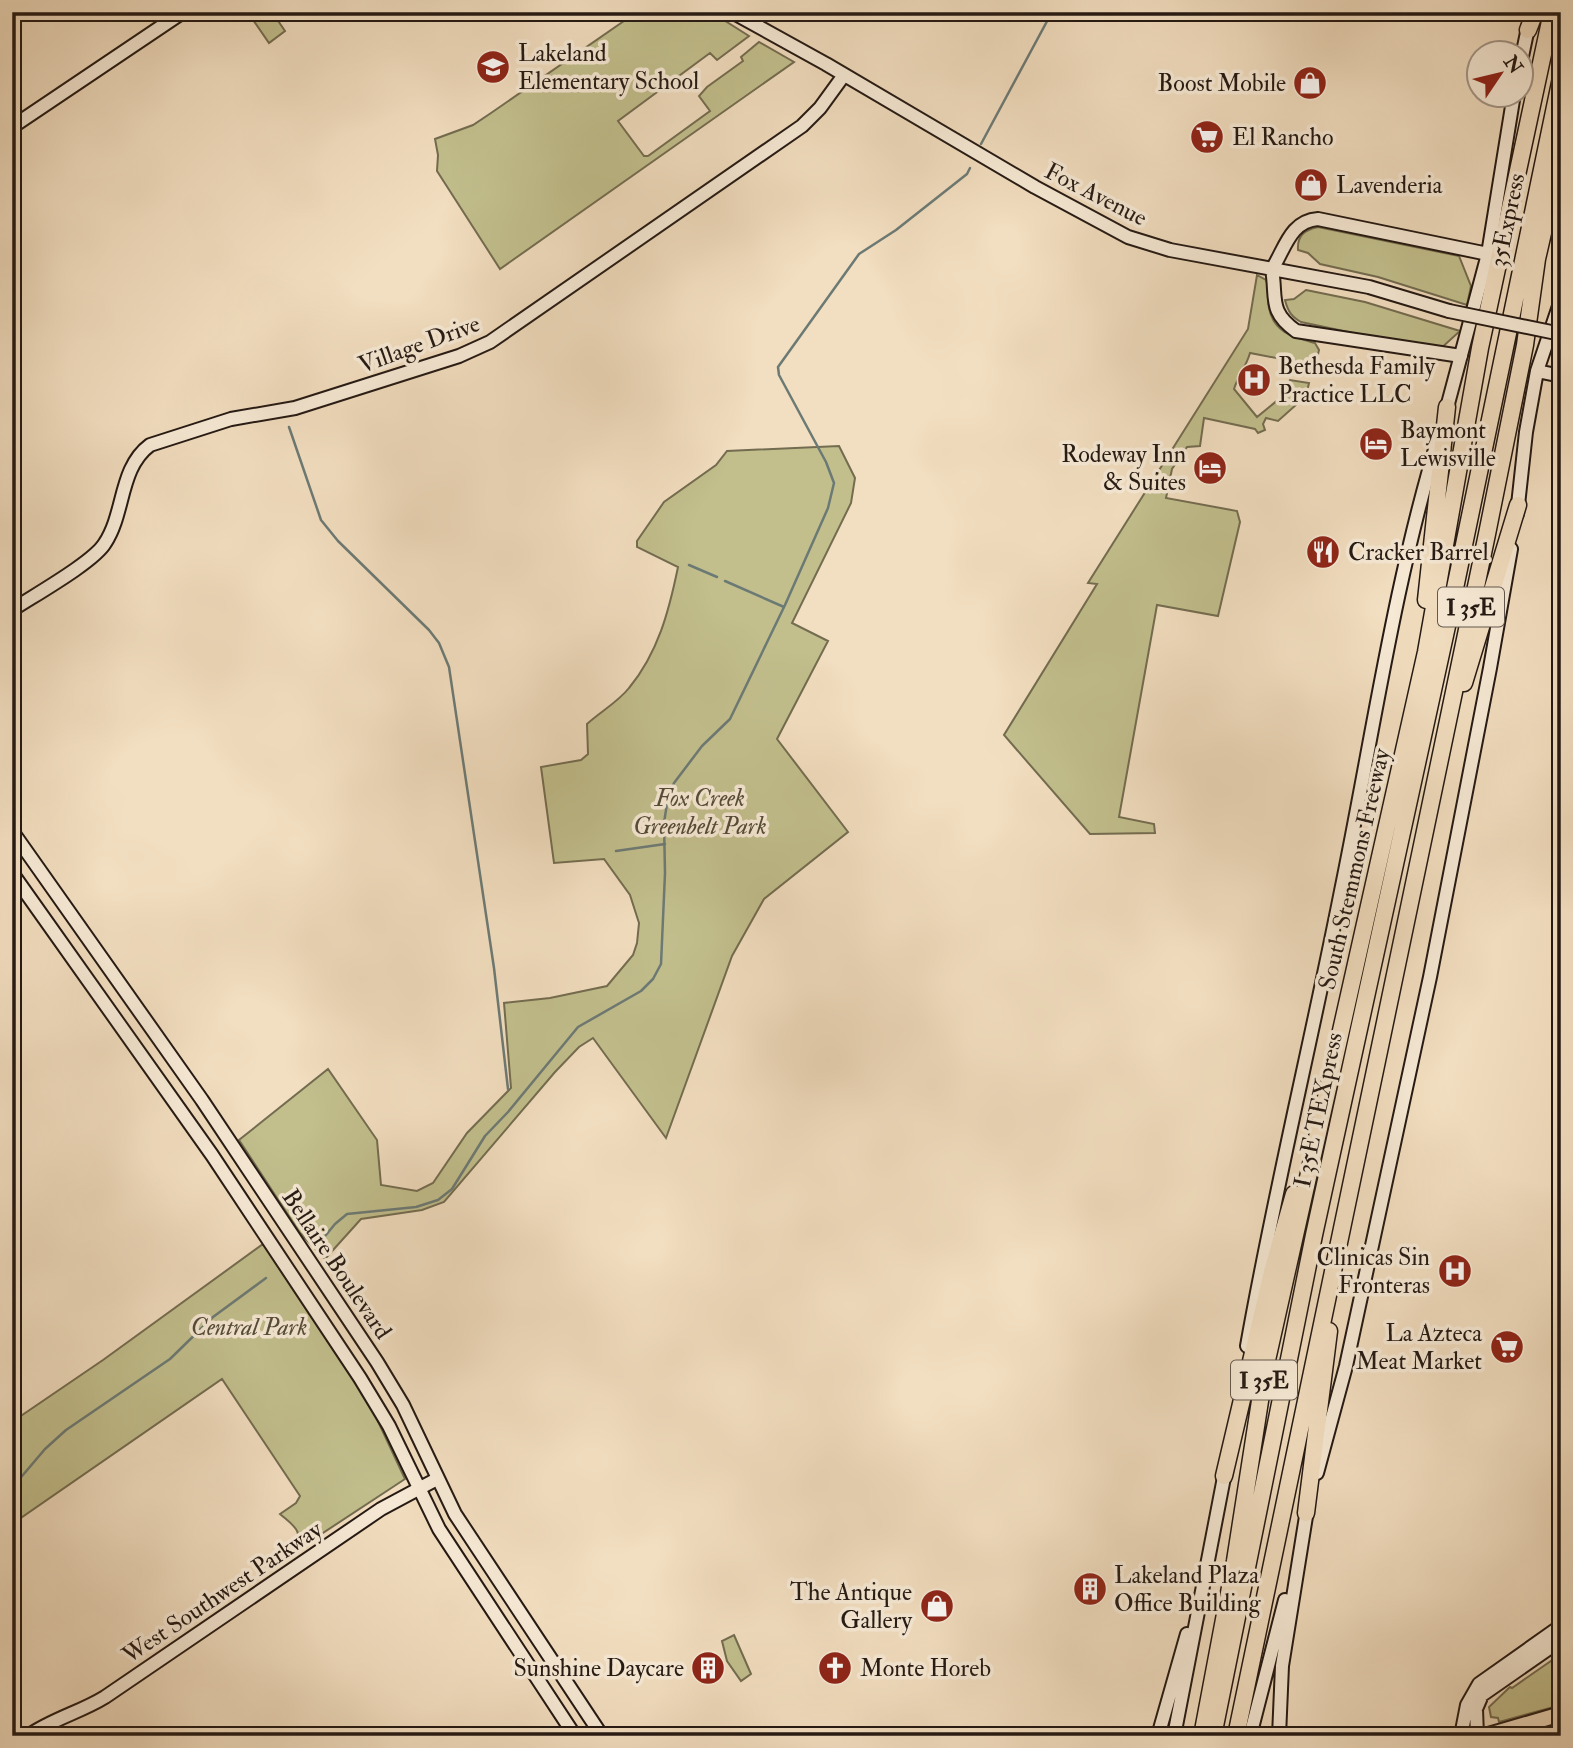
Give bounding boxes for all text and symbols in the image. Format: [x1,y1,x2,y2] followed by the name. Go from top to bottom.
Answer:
[518,38,699,97] place label: Lakeland Elementary School
[1464,38,1534,108] north arrow
[474,48,512,86] school or university icon: Lakeland Elementary School
[1498,50,1528,79] text: N
[1291,64,1329,102] shop icon: Boost Mobile
[1158,68,1286,99] place label: Boost Mobile
[1188,118,1226,156] supermarket icon: El Rancho
[1232,122,1334,153] place label: El Rancho
[1039,155,1152,233] street label: Fox Avenue
[1292,166,1330,204] shop icon: Lavenderia
[1336,170,1444,201] place label: Lavenderia
[1482,170,1533,270] street label: 35Express
[354,308,484,381] street label: Village Drive
[1278,351,1435,410] place label: Bethesda Family Practice LLC
[1235,361,1273,399] hospital icon: Bethesda Family Practice LLC
[1400,415,1496,474] place label: Baymont Lewisville
[1357,425,1395,463] hotel icon: Baymont Lewisville
[1061,439,1186,498] place label: Rodeway Inn & Suites
[1191,449,1229,487] hotel icon: Rodeway Inn & Suites
[1304,533,1342,571] restaurant icon: Cracker Barrel
[1348,537,1489,568] place label: Cracker Barrel
[1438,587,1504,626] road number: I 35E
[1312,745,1397,993] street label: South Stemmons Freeway
[633,783,767,842] park label: Fox Creek Greenbelt Park
[1287,1030,1350,1191] street label: I 35E TEXpress
[275,1183,398,1346] street label: Bellaire Boulevard
[1316,1242,1430,1301] place label: Clinicas Sin Fronteras
[1436,1252,1474,1290] hospital icon: Clinicas Sin Fronteras
[191,1312,307,1343] park label: Central Park
[1356,1318,1483,1377] place label: La Azteca Meat Market
[1488,1328,1526,1366] supermarket icon: La Azteca Meat Market
[1231,1360,1297,1400] road number: I 35E
[115,1514,329,1671] street label: West Southwest Parkway
[1114,1560,1262,1619] place label: Lakeland Plaza Office Building
[1071,1570,1109,1608] building icon: Lakeland Plaza Office Building
[790,1577,912,1636] place label: The Antique Gallery
[918,1587,956,1625] shop icon: The Antique Gallery
[689,1649,727,1687] building icon: Sunshine Daycare
[816,1649,854,1687] church icon: Monte Horeb
[513,1653,684,1684] place label: Sunshine Daycare
[860,1653,991,1684] place label: Monte Horeb

